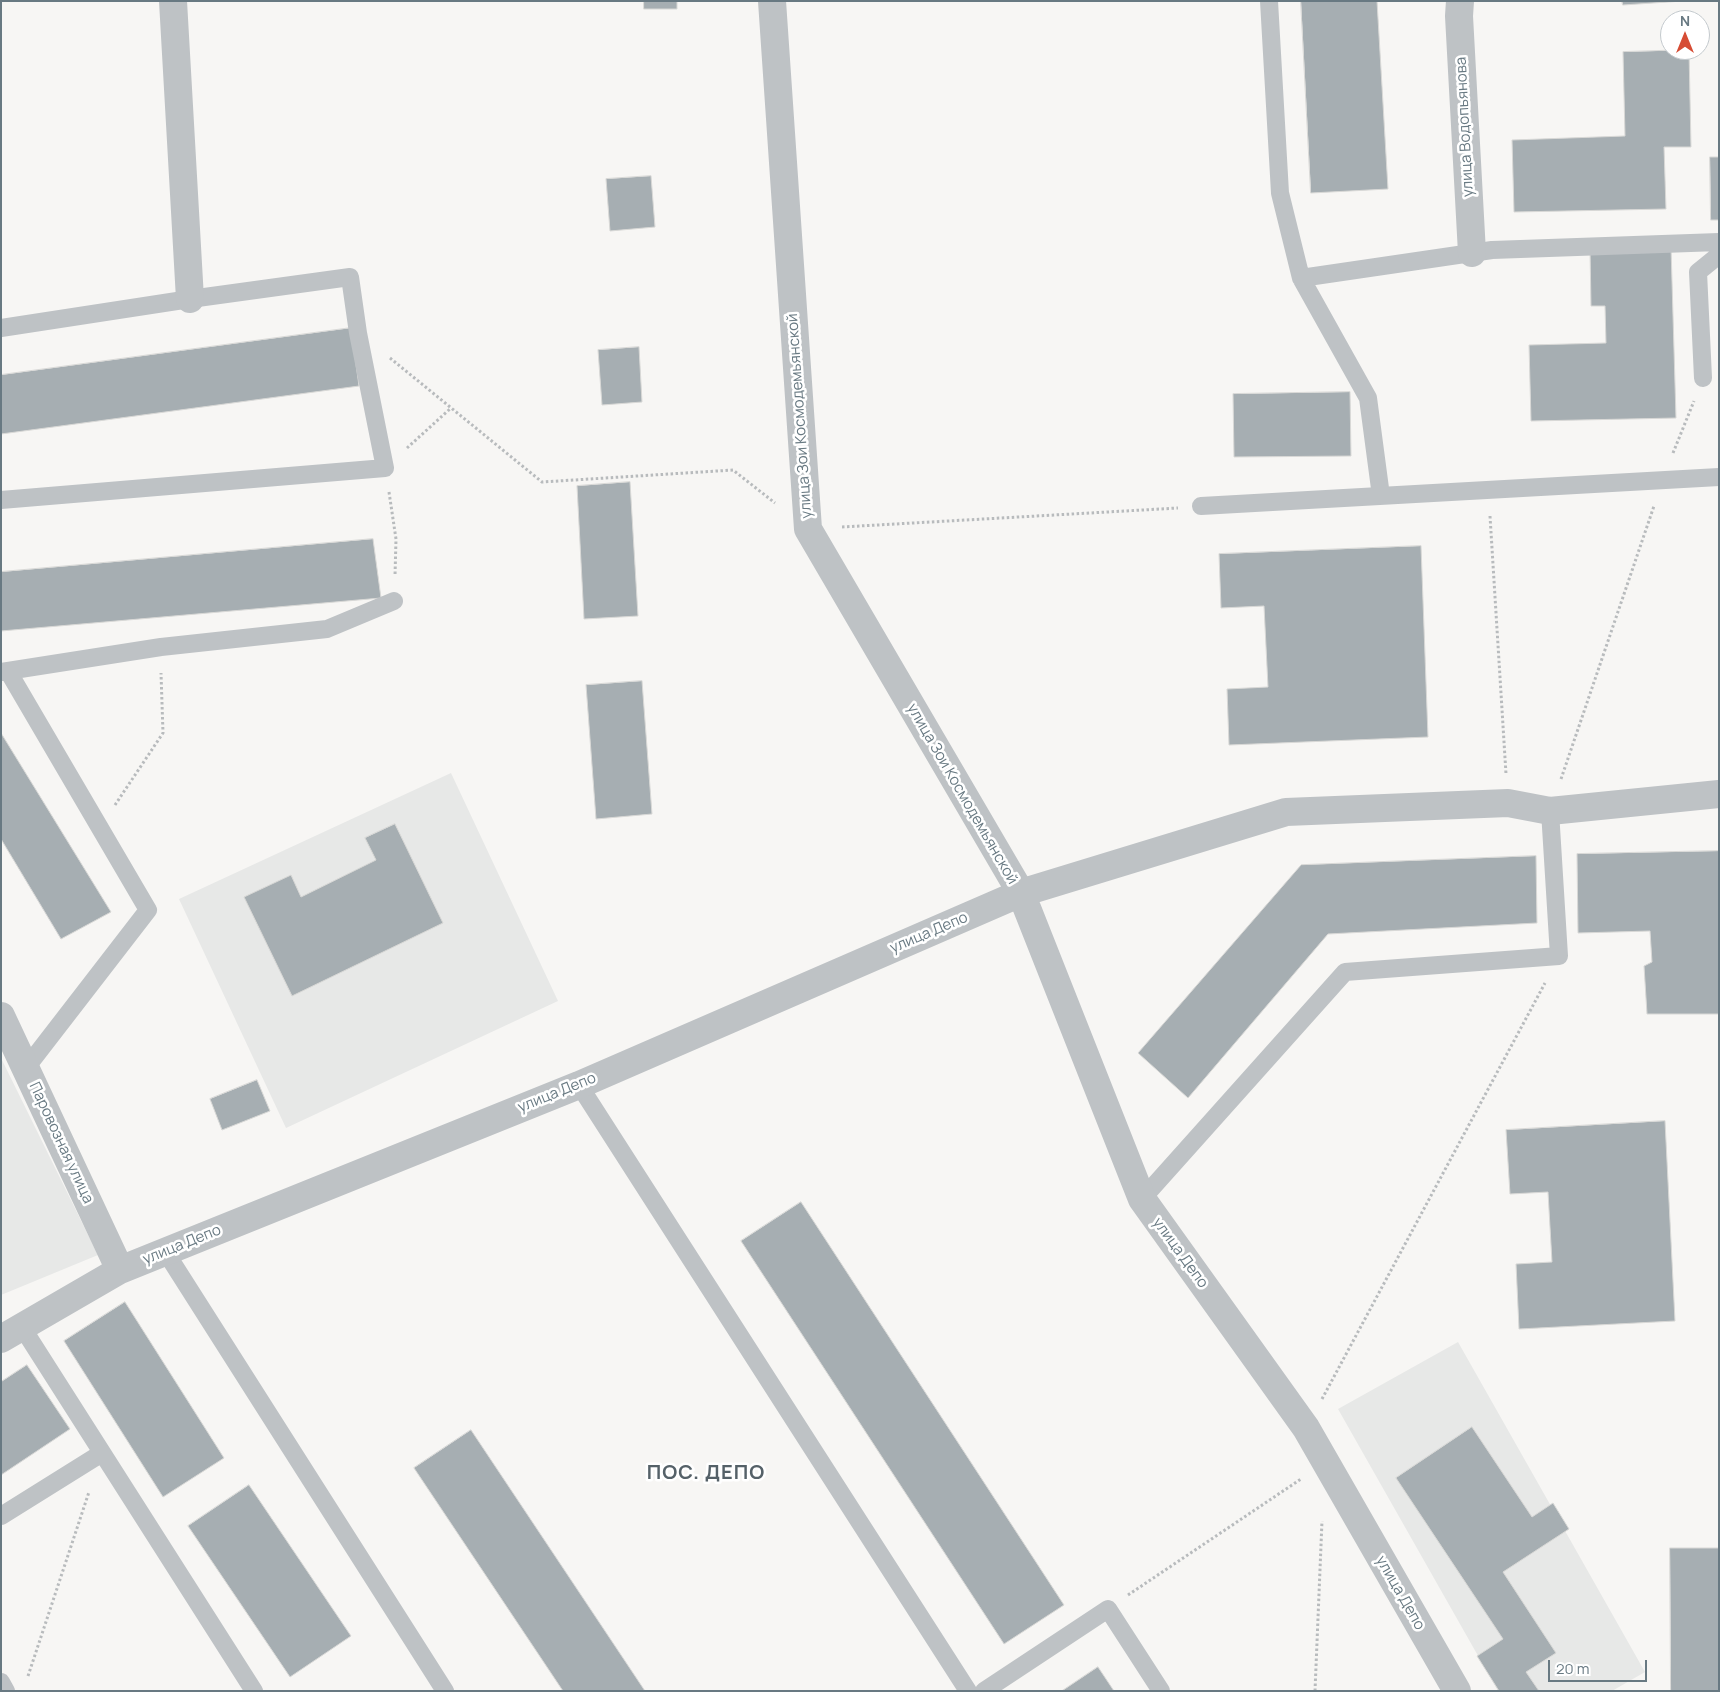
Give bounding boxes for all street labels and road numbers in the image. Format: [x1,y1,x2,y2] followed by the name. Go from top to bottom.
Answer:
[1452,57,1478,197] street label: улица Водопьянова
[784,313,816,519] street label: улица Зои Космодемьянской
[903,701,1021,887] street label: улица Зои Космодемьянской
[887,909,971,957] street label: улица Депо
[515,1069,599,1117] street label: улица Депо
[25,1080,97,1206] street label: Паровозная улица
[1148,1214,1212,1292] street label: улица Депо
[140,1221,224,1269] street label: улица Депо
[1372,1553,1428,1633] street label: улица Депо

